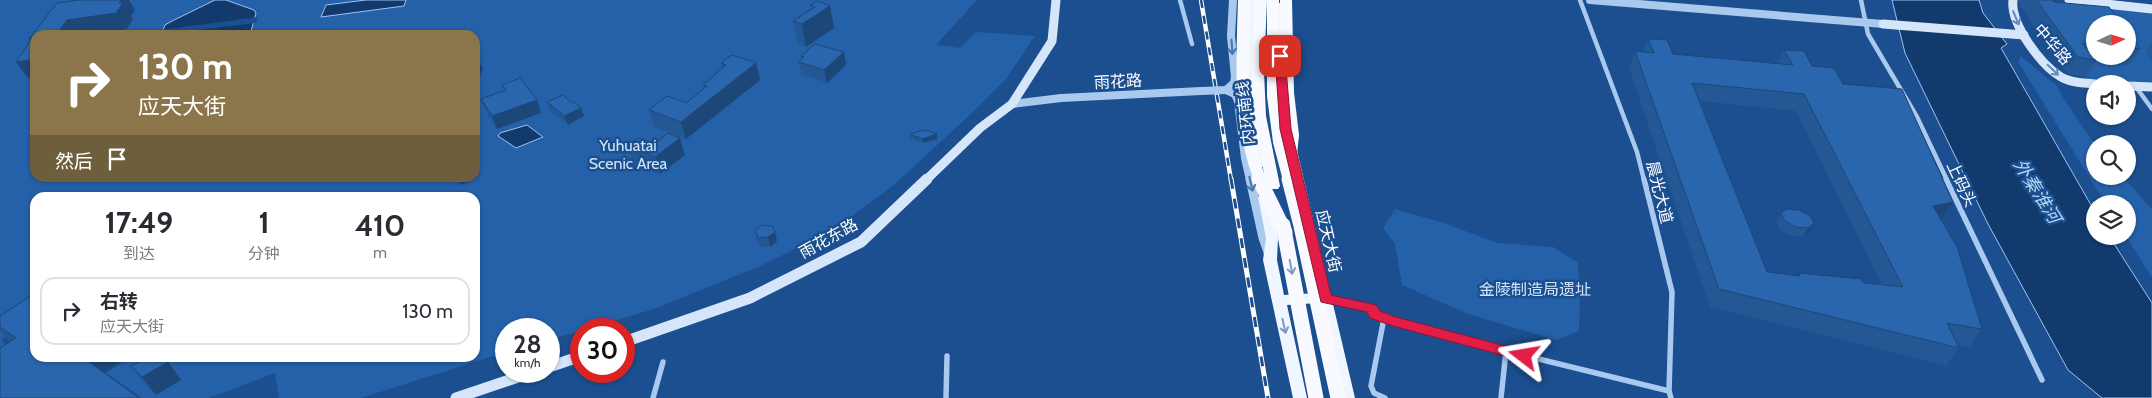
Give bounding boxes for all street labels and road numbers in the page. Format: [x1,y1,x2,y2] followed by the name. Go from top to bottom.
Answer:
[2030,20,2076,69] street label: 中华路
[1094,71,1142,92] street label: 雨花路
[1233,80,1258,146] street label: 内环南线
[1943,158,1980,210] street label: 上码头
[1643,159,1676,225] street label: 晨光大道
[1312,208,1345,274] street label: 应天大街
[796,215,861,262] street label: 雨花东路

